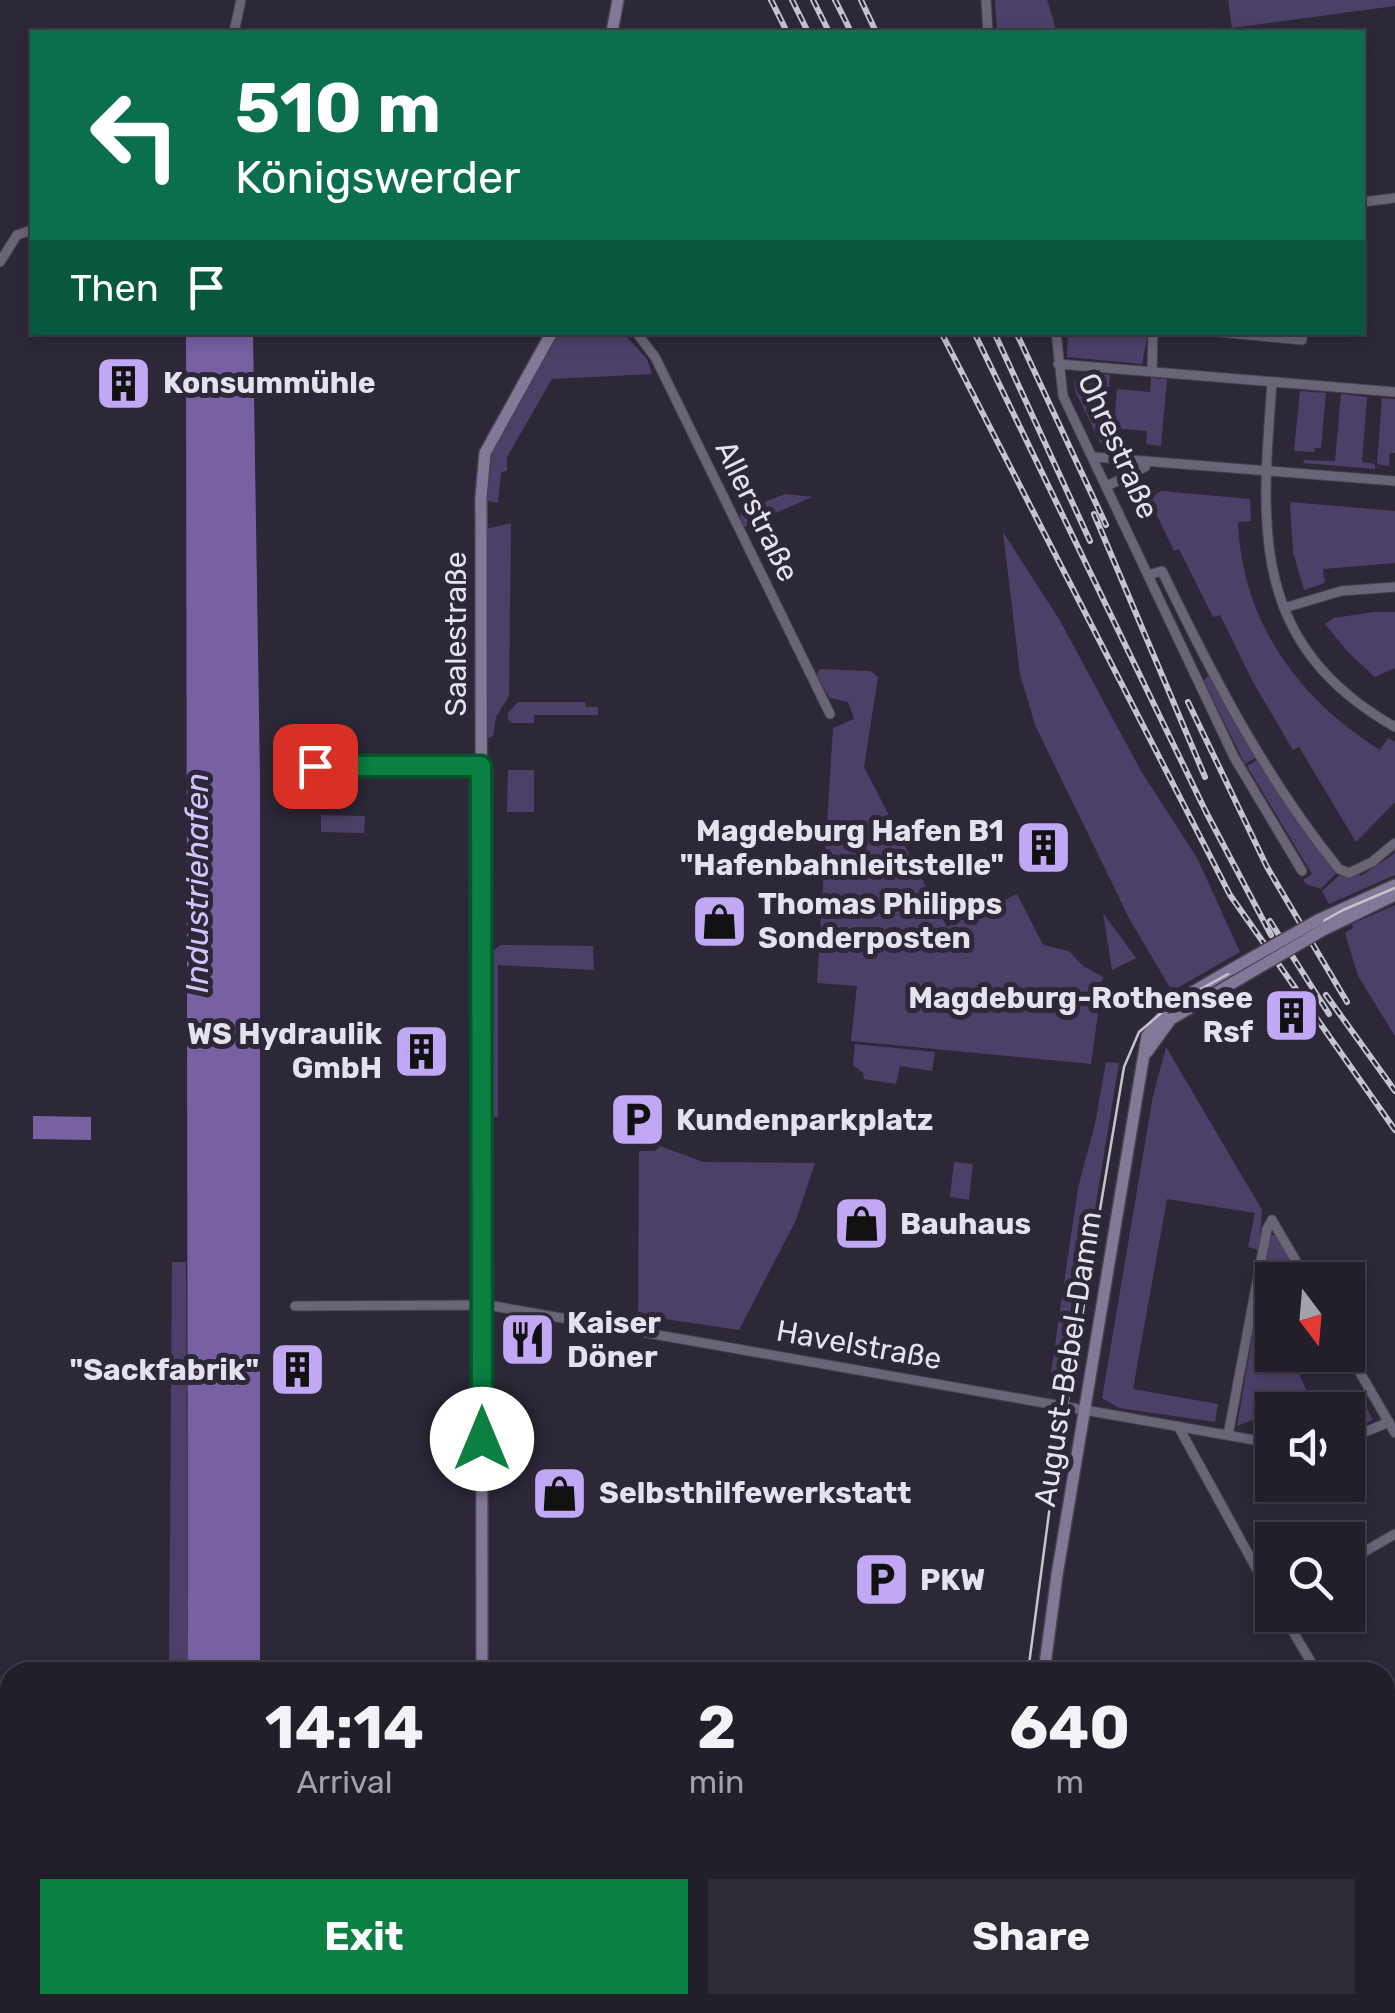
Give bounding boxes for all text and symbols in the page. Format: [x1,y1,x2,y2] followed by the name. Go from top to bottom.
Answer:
[235,67,441,150] text: 510 m
[70,70,200,200] icon: left
[235,151,520,204] text: Königswerder
[179,260,234,315] icon: arrive
[70,265,159,311] text: Then
[94,353,154,413] building icon: Konsummühle
[163,365,376,401] place label: Konsummühle
[1070,368,1166,524] street label: Ohrestraße
[707,435,807,587] street label: Allerstraße
[438,551,474,717] street label: Saalestraße
[273,724,358,809] pin
[288,739,343,794] icon: arrive
[178,773,216,993] water label: Industriehafen
[680,813,1004,883] place label: Magdeburg Hafen B1 "Hafenbahnleitstelle"
[1013,818,1073,878] building icon: Magdeburg Hafen B1 "Hafenbahnleitstelle"
[758,886,1002,956] place label: Thomas Philipps Sonderposten
[689,891,749,951] shop icon: Thomas Philipps Sonderposten
[908,980,1254,1050] place label: Magdeburg-Rothensee Rsf
[1262,985,1322,1045] building icon: Magdeburg-Rothensee Rsf
[187,1016,382,1086] place label: WS Hydraulik GmbH
[391,1021,451,1081] building icon: WS Hydraulik GmbH
[607,1090,667,1150] parking icon: Kundenparkplatz
[676,1102,933,1138] place label: Kundenparkplatz
[831,1194,891,1254] shop icon: Bauhaus
[900,1206,1031,1242] place label: Bauhaus
[1027,1209,1109,1509] street label: August-Bebel-Damm
[1255,1262,1365,1372] north arrow
[1255,1262,1365,1632] map controls
[567,1305,661,1375] place label: Kaiser Döner
[498,1310,558,1370] restaurant icon: Kaiser Döner
[774,1313,944,1377] street label: Havelstraße
[268,1340,328,1400] building icon: "Sackfabrik"
[70,1352,259,1388] place label: "Sackfabrik"
[430,1387,534,1491] position arrow
[1255,1392,1365,1502] button: sound
[530,1463,590,1523] shop icon: Selbsthilfewerkstatt
[599,1475,911,1511] place label: Selbsthilfewerkstatt
[1255,1522,1365,1632] button: search
[851,1550,911,1610] parking icon: PKW
[920,1562,985,1598] place label: PKW
[265,1692,424,1763] text: 14:14
[697,1692,736,1763] text: 2
[1009,1692,1130,1763] text: 640
[296,1763,392,1801] text: Arrival
[689,1763,744,1801] text: min
[1055,1763,1084,1801] text: m
[40,1879,688,1994] button: Exit
[708,1879,1355,1994] button: Share

